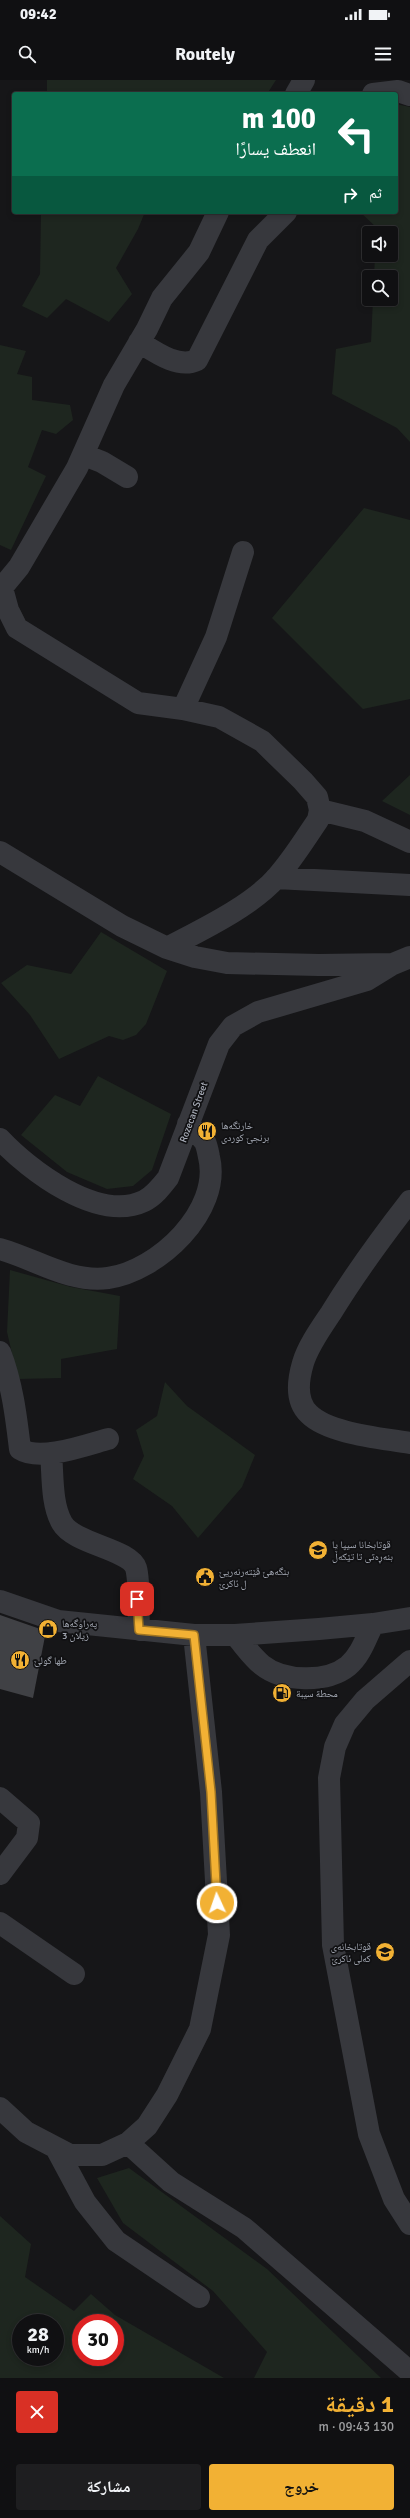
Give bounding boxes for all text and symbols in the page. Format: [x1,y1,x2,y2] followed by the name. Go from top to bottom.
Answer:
[20,5,57,23] text: 09:42
[16,43,38,65] icon: search
[175,43,235,65] text: Routely
[372,43,394,65] icon: menu
[242,102,316,136] text: 100 m
[330,108,382,160] icon: left
[235,138,316,160] text: انعطف يسارًا
[339,184,361,206] icon: right
[369,184,382,202] text: ثم
[362,226,398,306] map controls
[362,226,398,262] button: sound
[362,270,398,306] button: search
[177,1080,211,1144] street label: Rozecan Street
[196,1120,218,1142] restaurant icon: خارنگەها برنجێ کوردی
[221,1120,270,1144] place label: خارنگەها برنجێ کوردی
[307,1539,329,1561] school or university icon: قوتابخانا سیپا یا بنەڕەتی تا تێکەڵ
[332,1539,393,1564] place label: قوتابخانا سیپا یا بنەڕەتی تا تێکەڵ
[194,1566,216,1588] public building icon: بنگەهێ ڤێتەرنەریێ ل ئاکرێ
[219,1566,289,1590] place label: بنگەهێ ڤێتەرنەریێ ل ئاکرێ
[120,1582,154,1616] pin
[126,1588,148,1610] icon: arrive
[37,1618,59,1640] shop icon: پەراوگەها زیلان 3
[62,1618,97,1642] place label: پەراوگەها زیلان 3
[9,1649,31,1671] restaurant icon: طها گولێ
[34,1655,67,1667] place label: طها گولێ
[271,1682,293,1704] fuel station icon: محطة سيبة
[296,1688,338,1700] place label: محطة سيبة
[196,1882,238,1924] position arrow
[331,1941,371,1965] place label: قوتابخانەی کەلی ئاکرێ
[374,1941,396,1963] school or university icon: قوتابخانەی کەلی ئاکرێ
[72,2314,124,2366] speed limit sign: 30
[27,2322,49,2347] text: 28
[27,2344,49,2356] text: km/h
[325,2389,394,2419] text: 1 دقيقة
[16,2391,58,2433] button: close
[318,2419,394,2435] text: 130 m · 09:43
[16,2464,201,2510] button: مشاركة
[209,2464,394,2510] button: خروج

